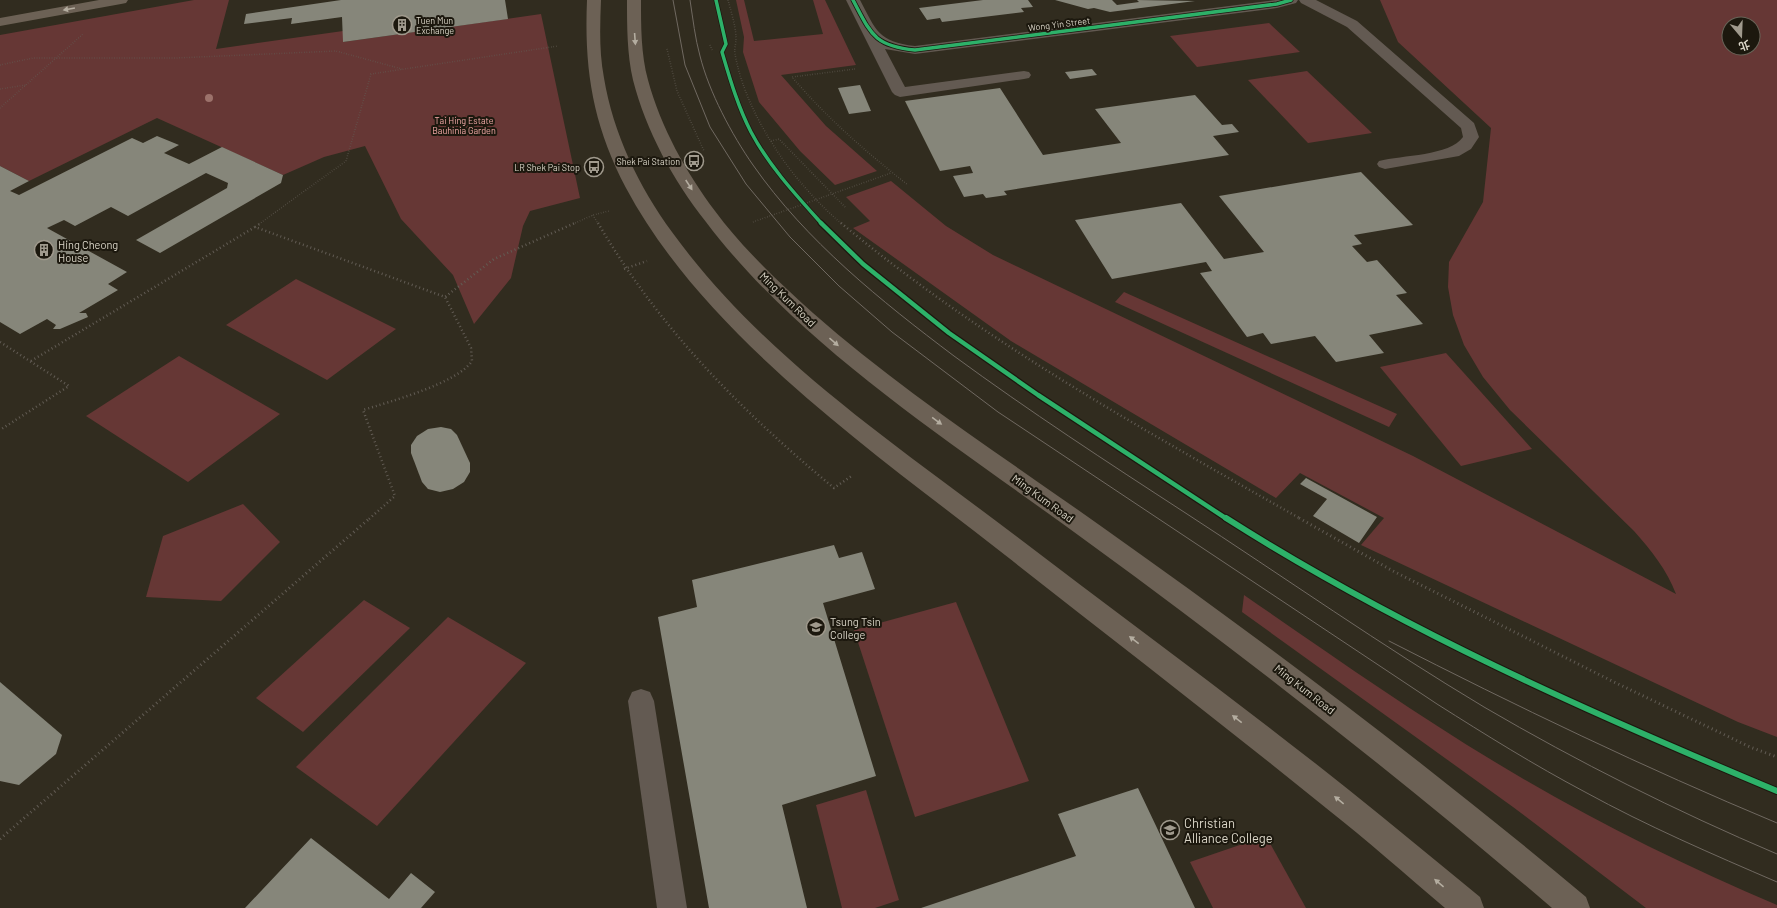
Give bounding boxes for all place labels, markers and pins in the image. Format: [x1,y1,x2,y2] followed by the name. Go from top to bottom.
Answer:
[391,14,413,36] building icon: Tuen Mun Exchange
[416,15,454,36] place label: Tuen Mun Exchange
[683,150,705,172] bus stop icon: Shek Pai Station
[583,156,605,178] bus stop icon: LR Shek Pai Stop
[616,156,680,167] place label: Shek Pai Station
[514,162,580,173] place label: LR Shek Pai Stop
[58,238,118,264] place label: Hing Cheong House
[33,239,55,261] building icon: Hing Cheong House
[830,615,881,641] place label: Tsung Tsin College
[805,616,827,638] school or university icon: Tsung Tsin College
[1184,815,1273,846] place label: Christian Alliance College
[1159,819,1181,841] school or university icon: Christian Alliance College

